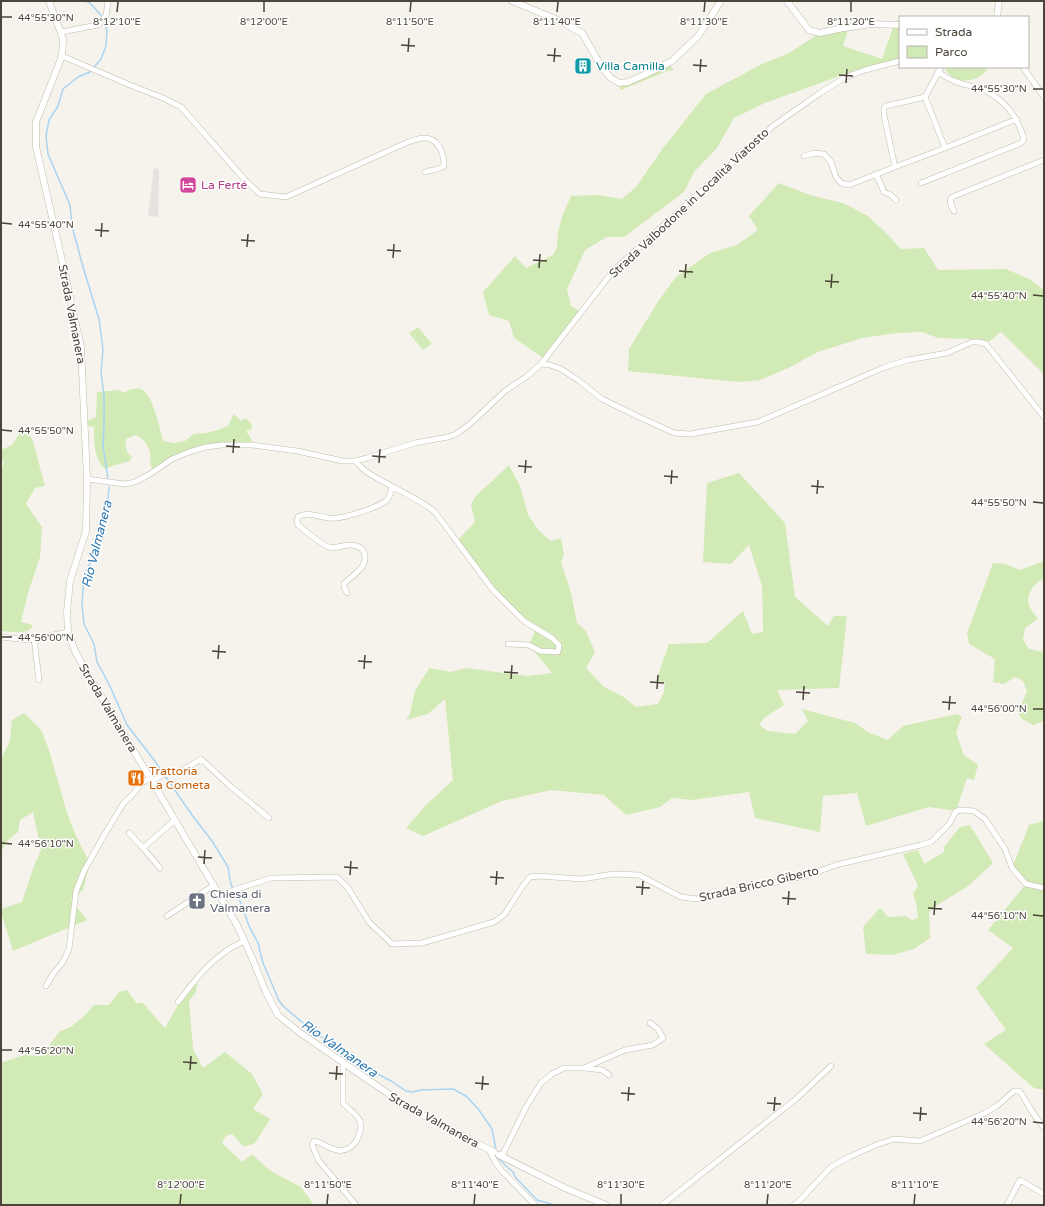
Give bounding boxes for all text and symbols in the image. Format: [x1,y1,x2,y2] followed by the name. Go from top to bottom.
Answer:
[18,12,74,24] text: 44°55'30"N
[93,16,141,28] text: 8°12'10"E
[240,16,288,28] text: 8°12'00"E
[386,16,434,28] text: 8°11'50"E
[533,16,581,28] text: 8°11'40"E
[680,16,728,28] text: 8°11'30"E
[827,16,875,28] text: 8°11'20"E
[899,16,1029,68] legend
[935,25,972,39] text: Strada
[935,45,968,59] text: Parco
[573,56,593,76] building icon: Villa Camilla
[596,59,665,73] place label: Villa Camilla
[971,83,1027,95] text: 44°55'30"N
[606,125,772,281] street label: Strada Valbodone in Località Viatosto
[178,175,198,195] hotel icon: La Ferté
[201,178,247,192] place label: La Ferté
[18,219,74,231] text: 44°55'40"N
[55,263,89,365] street label: Strada Valmanera
[971,290,1027,302] text: 44°55'40"N
[18,425,74,437] text: 44°55'50"N
[971,497,1027,509] text: 44°55'50"N
[78,498,116,590] water label: Rio Valmanera
[18,632,74,644] text: 44°56'00"N
[76,661,140,755] street label: Strada Valmanera
[971,703,1027,715] text: 44°56'00"N
[149,764,210,792] place label: Trattoria La Cometa
[126,768,146,788] restaurant icon: Trattoria La Cometa
[18,838,74,850] text: 44°56'10"N
[698,863,820,905] street label: Strada Bricco Giberto
[210,887,271,915] place label: Chiesa di Valmanera
[187,891,207,911] church icon: Chiesa di Valmanera
[971,910,1027,922] text: 44°56'10"N
[298,1017,381,1081] water label: Rio Valmanera
[18,1045,74,1057] text: 44°56'20"N
[386,1089,482,1151] street label: Strada Valmanera
[971,1116,1027,1128] text: 44°56'20"N
[157,1179,205,1191] text: 8°12'00"E
[304,1179,352,1191] text: 8°11'50"E
[451,1179,499,1191] text: 8°11'40"E
[597,1179,645,1191] text: 8°11'30"E
[744,1179,792,1191] text: 8°11'20"E
[891,1179,939,1191] text: 8°11'10"E

